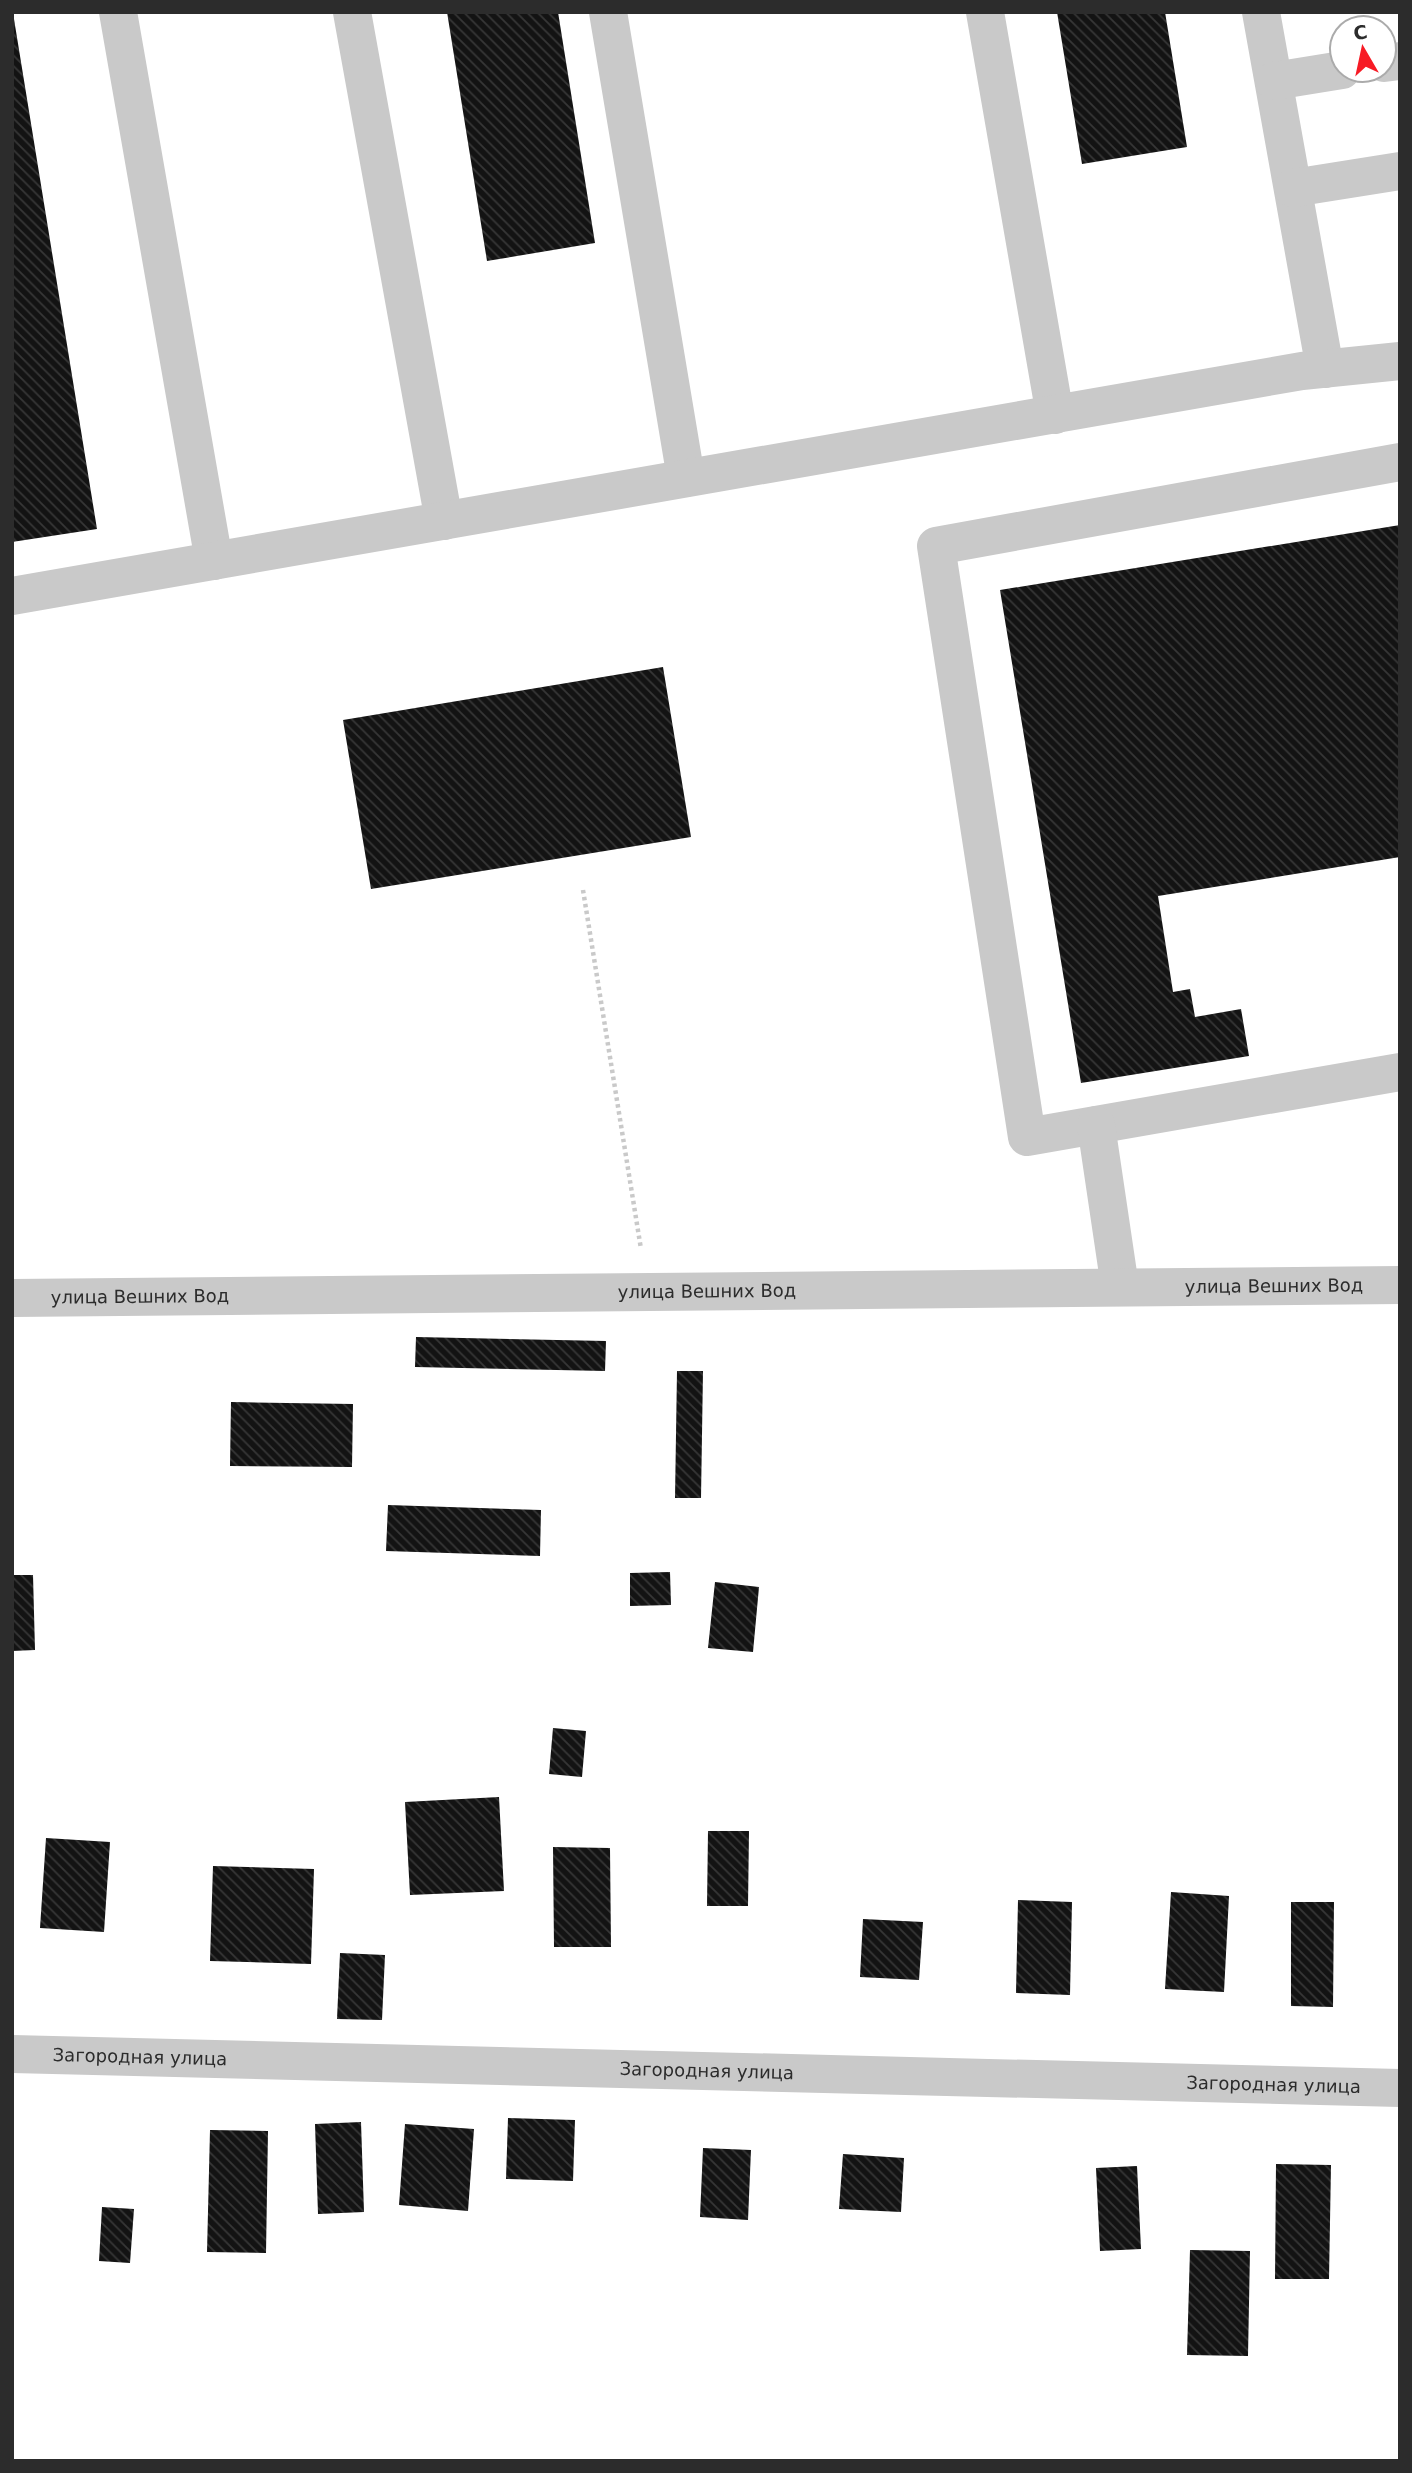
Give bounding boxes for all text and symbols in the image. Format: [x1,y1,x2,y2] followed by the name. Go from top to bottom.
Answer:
[1328,14,1398,84] north arrow
[1352,20,1369,44] text: С
[1185,1274,1363,1297] street label: улица Вешних Вод
[618,1280,796,1302] street label: улица Вешних Вод
[51,1285,229,1308] street label: улица Вешних Вод
[52,2044,227,2069] street label: Загородная улица
[619,2058,794,2083] street label: Загородная улица
[1186,2072,1361,2097] street label: Загородная улица

